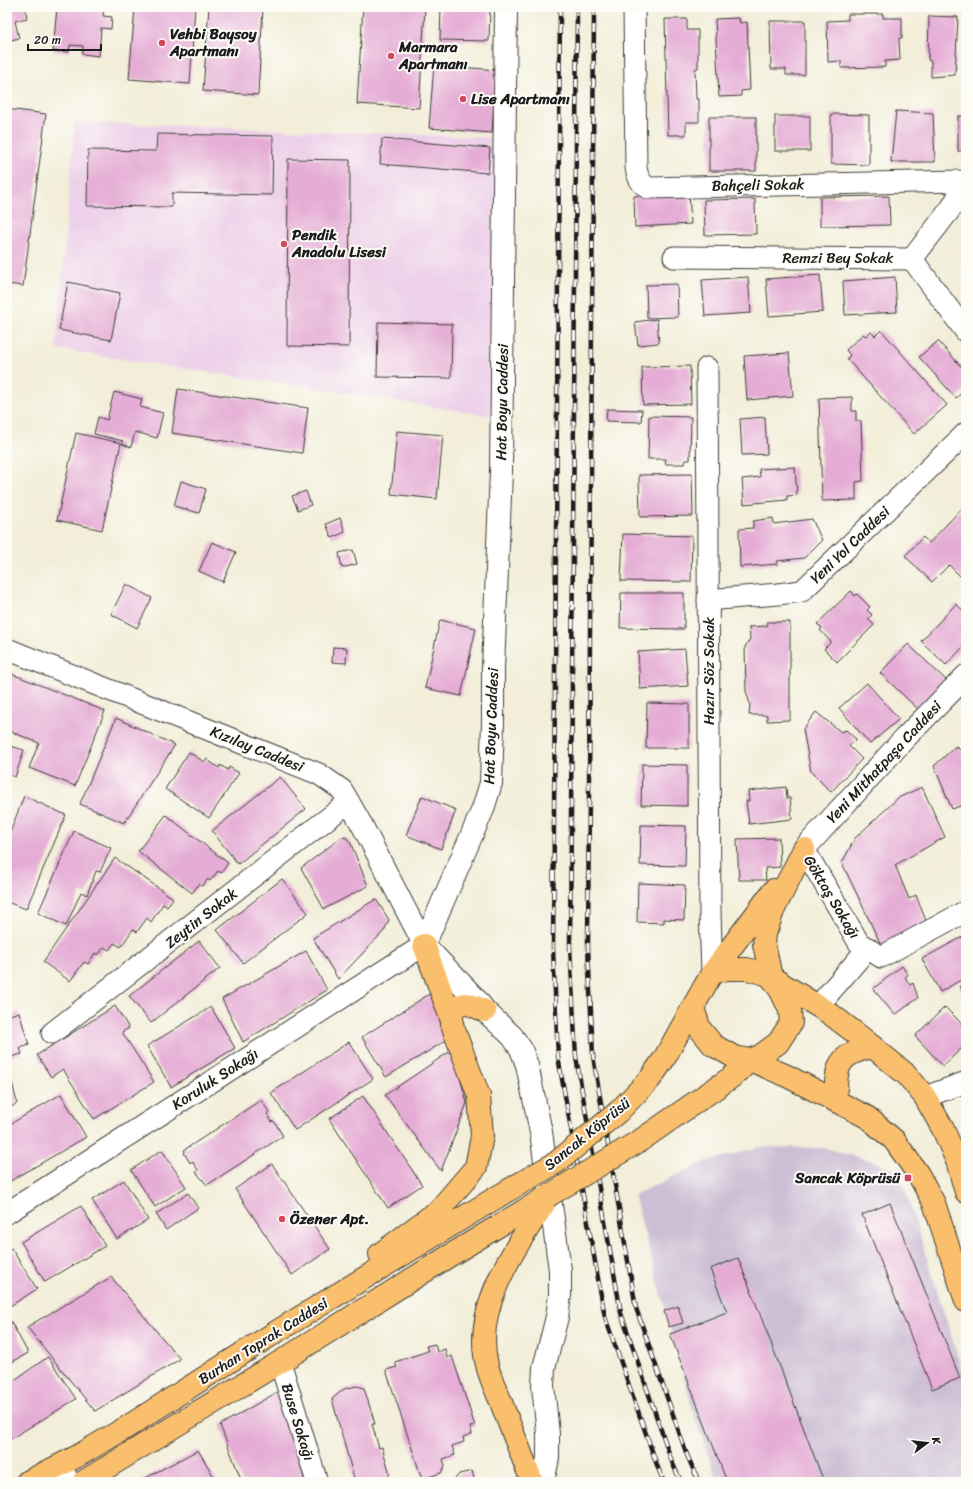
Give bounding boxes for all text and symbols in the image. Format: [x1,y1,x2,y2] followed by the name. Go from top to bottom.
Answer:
[169,21,258,64] place label: Vehbi Baysoy Apartmanı
[28,26,101,52] scale bar
[34,29,61,51] text: 20 m
[398,34,468,77] place label: Marmara Apartmanı
[157,38,167,48] marker: Vehbi Baysoy Apartmanı
[386,51,396,61] marker: Marmara Apartmanı
[471,86,570,112] place label: Lise Apartmanı
[458,94,468,104] marker: Lise Apartmanı
[711,171,806,199] street label: Bahçeli Sokak
[291,222,387,265] place label: Pendik Anadolu Lisesi
[279,239,289,249] marker: Pendik Anadolu Lisesi
[782,245,894,271] street label: Remzi Bey Sokak
[488,343,516,461] street label: Hat Boyu Caddesi
[804,499,897,590] street label: Yeni Yol Caddesi
[696,616,722,725] street label: Hazır Söz Sokak
[476,666,506,785] street label: Hat Boyu Caddesi
[820,694,949,830] street label: Yeni Mithatpaşa Caddesi
[206,718,309,780] street label: Kızılay Caddesi
[797,850,867,944] street label: Göktaş Sokağı
[159,881,243,955] street label: Zeytin Sokak
[166,1041,264,1117] street label: Koruluk Sokağı
[538,1090,637,1177] street label: Sancak Köprüsü
[794,1165,901,1191] place label: Sancak Köprüsü
[903,1173,913,1183] marker: Sancak Köprüsü
[289,1206,369,1232] place label: Özener Apt.
[277,1214,287,1224] marker: Özener Apt.
[193,1290,334,1392] street label: Burhan Toprak Caddesi
[274,1380,322,1464] street label: Buse Sokağı
[907,1423,947,1463] north arrow
[926,1434,947,1447] text: K

